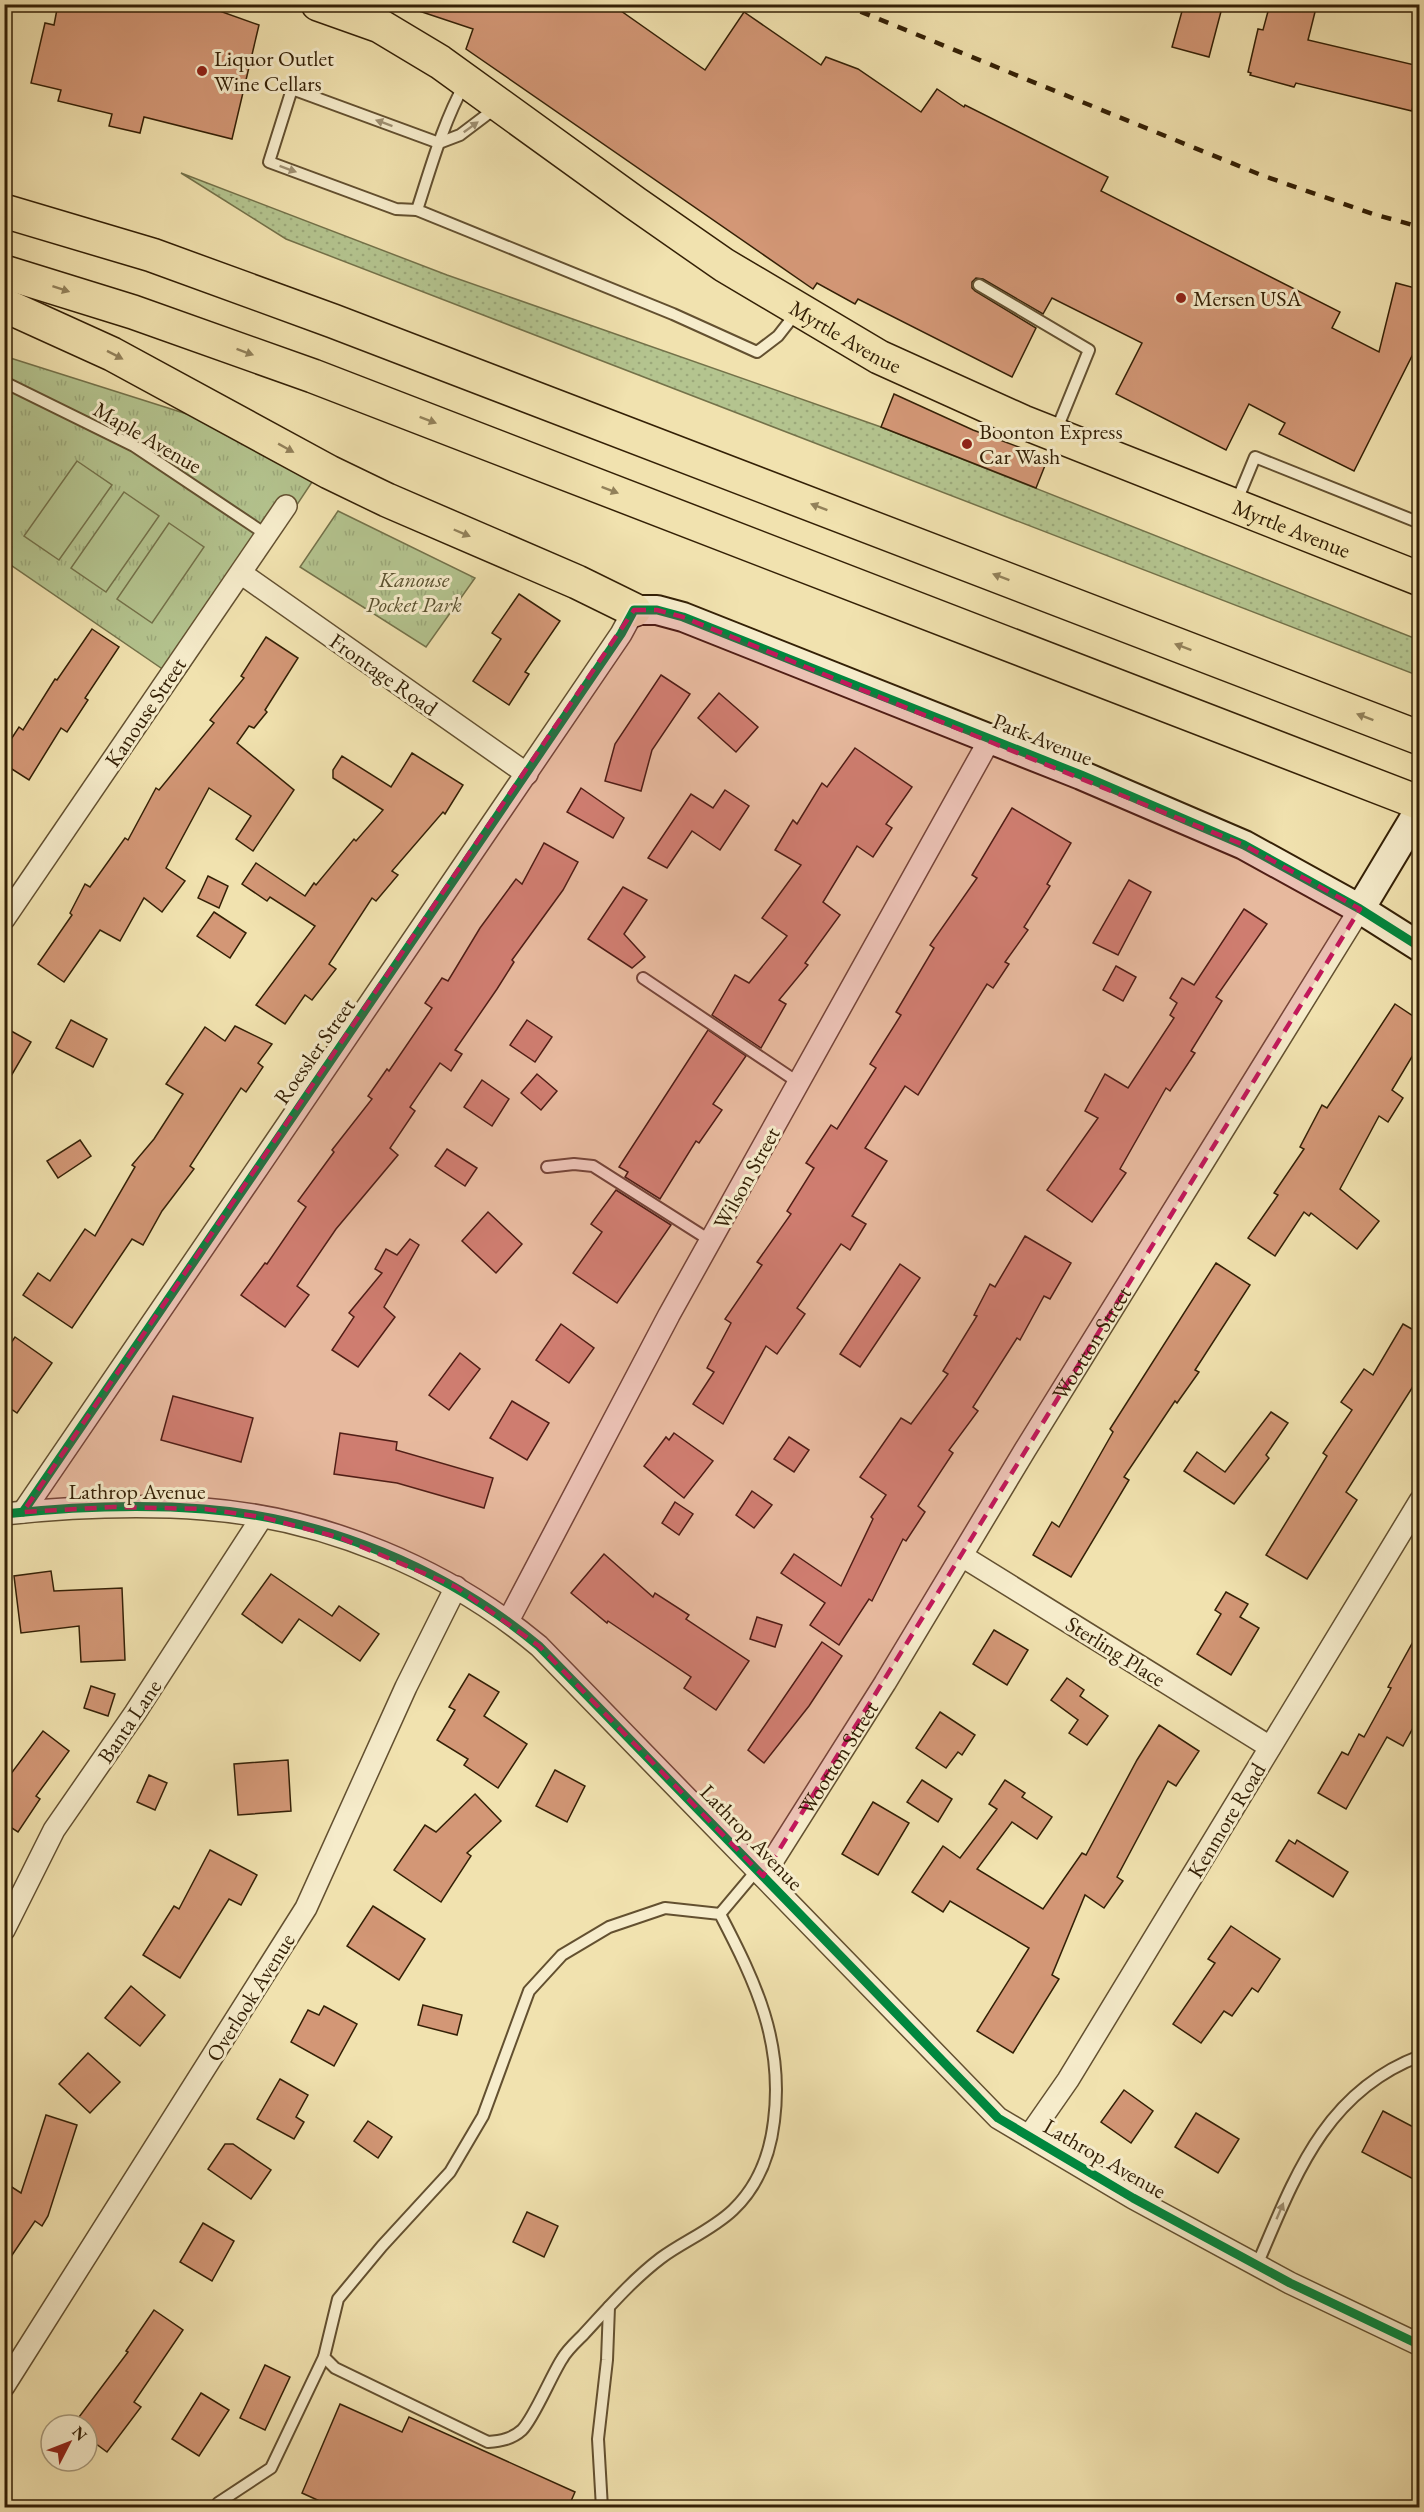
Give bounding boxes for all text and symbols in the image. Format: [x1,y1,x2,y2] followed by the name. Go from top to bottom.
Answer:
[214,44,334,98] place label: Liquor Outlet Wine Cellars
[195,64,209,78] marker: Liquor Outlet Wine Cellars
[375,117,393,127] one-way arrow
[463,121,478,133] one-way arrow
[279,164,297,174] one-way arrow
[1193,284,1302,313] place label: Mersen USA
[52,285,70,294] one-way arrow
[1174,291,1188,305] marker: Mersen USA
[784,293,906,380] street label: Myrtle Avenue
[236,347,254,357] one-way arrow
[106,350,124,360] one-way arrow
[88,395,208,480] street label: Maple Avenue
[419,416,437,425] one-way arrow
[979,417,1123,471] place label: Boonton Express Car Wash
[960,437,974,451] marker: Boonton Express Car Wash
[278,443,295,453] one-way arrow
[601,486,619,496] one-way arrow
[1228,492,1355,565] street label: Myrtle Avenue
[810,502,828,511] one-way arrow
[453,529,471,538] one-way arrow
[366,565,462,619] park label: Kanouse Pocket Park
[992,572,1010,581] one-way arrow
[324,627,444,723] street label: Frontage Road
[1174,642,1192,651] one-way arrow
[98,652,193,773] street label: Kanouse Street
[989,706,1097,773] street label: Park Avenue
[1356,712,1374,722] one-way arrow
[267,992,362,1110] street label: Roessler Street
[706,1122,786,1235] street label: Wilson Street
[1045,1281,1138,1406] street label: Wootton Street
[68,1477,206,1506] street label: Lathrop Avenue
[1060,1609,1172,1694] street label: Sterling Place
[91,1673,168,1769] street label: Banta Lane
[792,1696,885,1820] street label: Wootton Street
[1181,1757,1273,1883] street label: Kenmore Road
[694,1778,810,1897] street label: Lathrop Avenue
[199,1927,302,2067] street label: Overlook Avenue
[1038,2112,1172,2205] street label: Lathrop Avenue
[1275,2202,1285,2220] one-way arrow
[39,2413,99,2473] north arrow
[68,2421,92,2445] text: N

